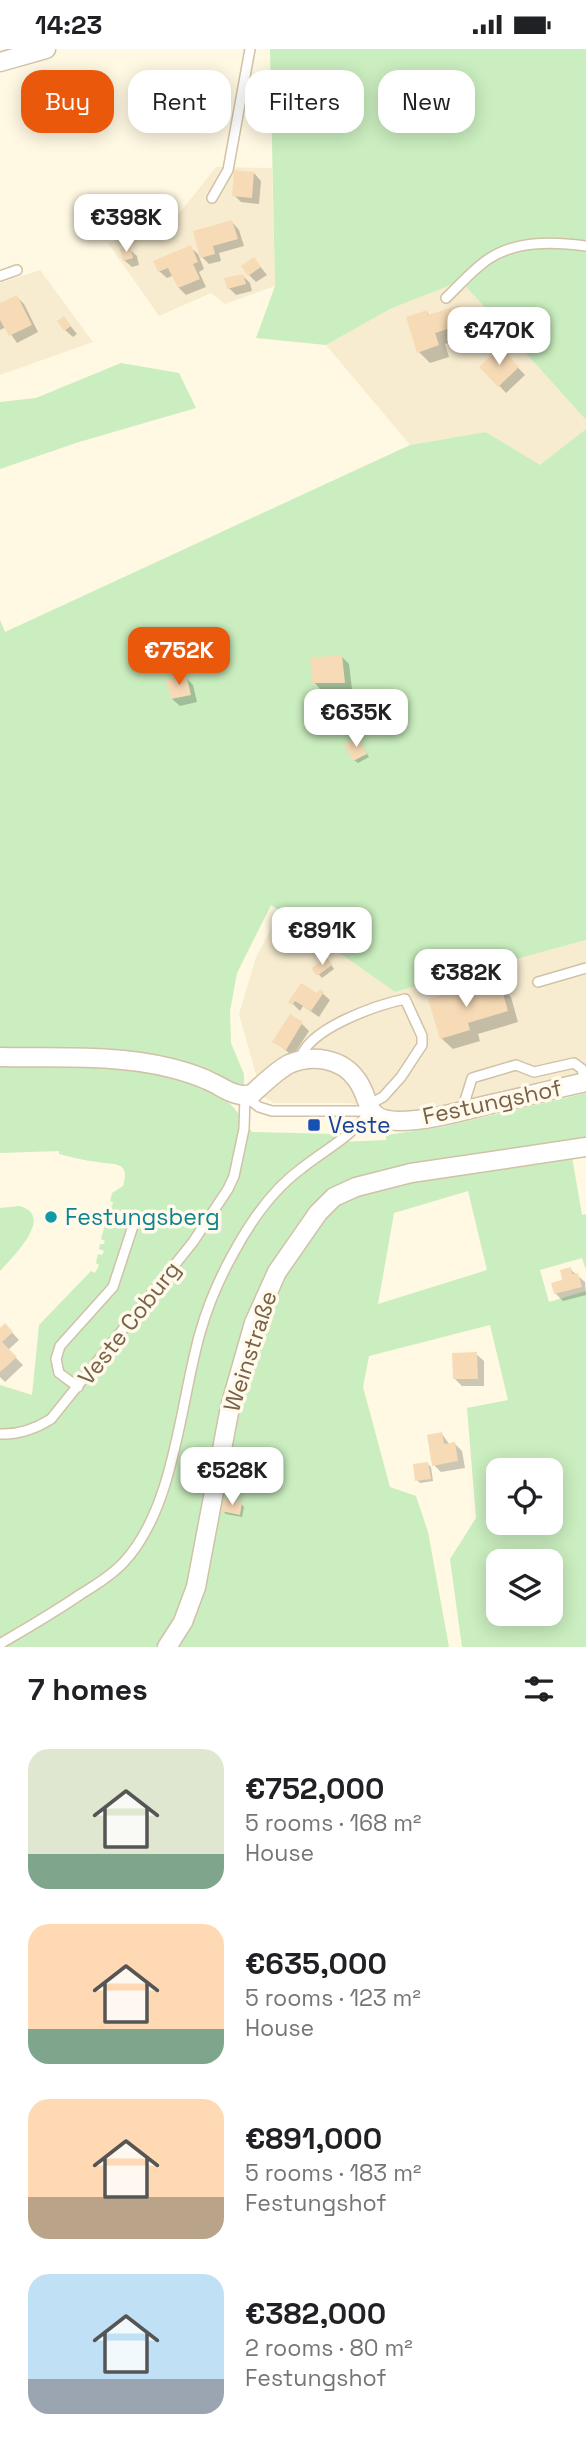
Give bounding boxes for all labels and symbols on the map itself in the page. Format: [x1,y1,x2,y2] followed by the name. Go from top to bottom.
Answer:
[77,195,175,254] pin: €398K
[450,307,548,367] pin: €470K
[130,627,228,687] pin: €752K
[307,689,405,749] pin: €635K
[273,907,371,967] pin: €891K
[417,949,515,1009] pin: €382K
[420,1073,564,1131] street label: Festungshof
[328,1110,391,1140] place label: Veste
[306,1117,322,1133] marker: Veste
[65,1202,220,1232] place label: Festungsberg
[43,1209,59,1225] marker: Festungsberg
[71,1255,187,1391] street label: Veste Coburg
[216,1287,284,1415] street label: Weinstraße
[183,1447,281,1507] pin: €528K

